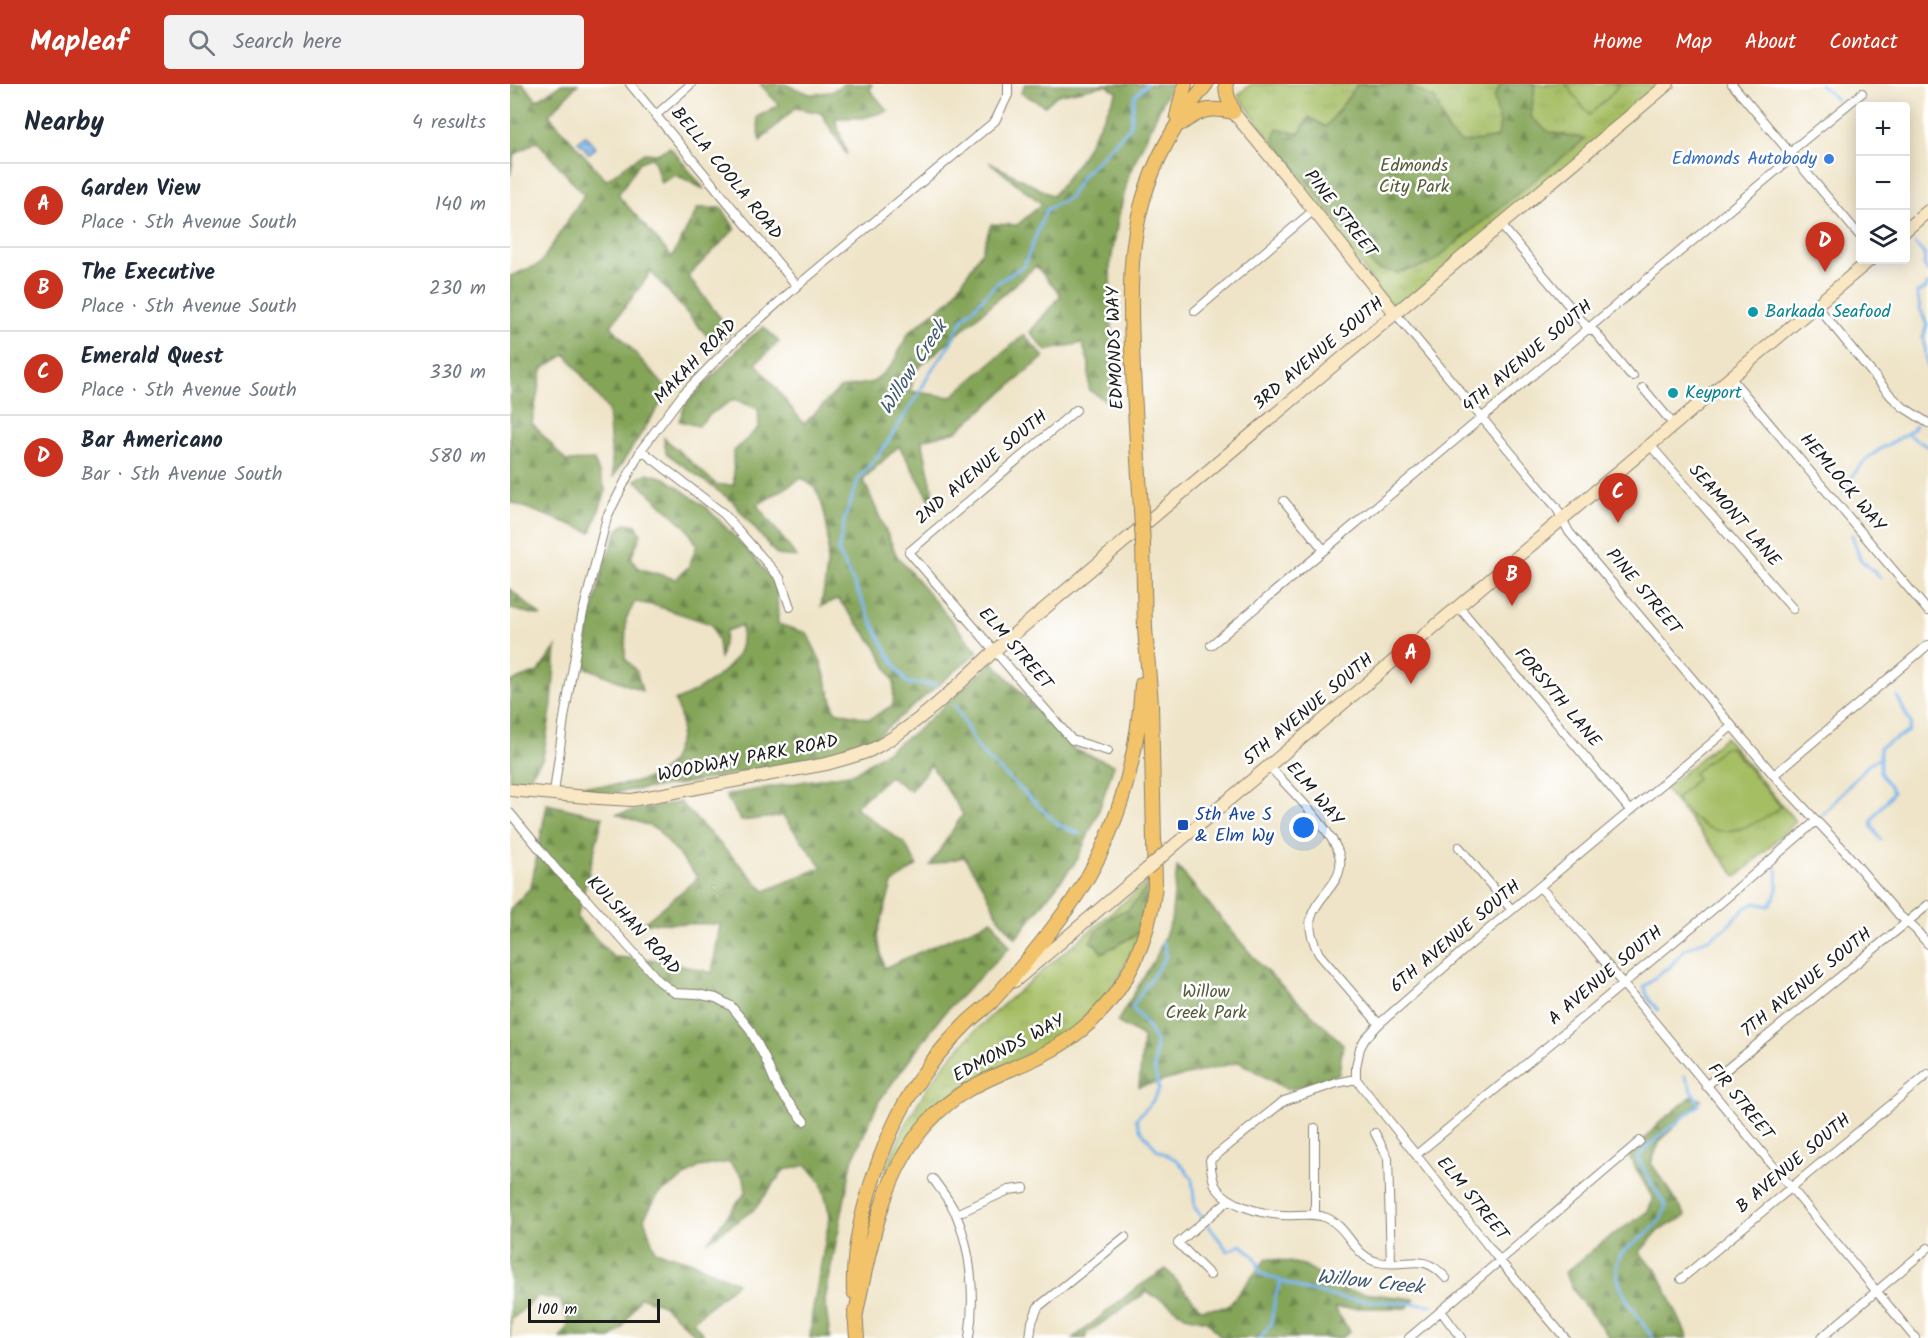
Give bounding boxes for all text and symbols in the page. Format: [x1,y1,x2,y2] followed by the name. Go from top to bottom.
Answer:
[164,15,584,69] search box
[30,20,128,65] text: Mapleaf
[233,25,342,60] text: Search here
[185,26,218,59] icon: search
[1593,26,1642,59] text: Home
[1675,26,1712,59] text: Map
[1745,26,1796,59] text: About
[1829,26,1898,59] text: Contact
[663,101,789,247] street label: BELLA COOLA ROAD
[24,102,104,144] text: Nearby
[1856,102,1910,264] map controls
[1856,102,1910,156] button: +
[412,107,486,139] text: 4 results
[1672,145,1818,174] place label: Edmonds Autobody
[1379,152,1450,202] park label: Edmonds City Park
[1822,152,1836,166] marker: Edmonds Autobody
[1856,156,1910,210] button: −
[1296,163,1385,266] street label: PINE STREET
[81,172,200,207] text: Garden View
[37,189,50,221] text: A
[435,189,486,221] text: 140 m
[81,207,297,239] text: Place · 5th Avenue South
[1856,210,1910,264] button: layers
[1806,222,1844,272] pin: D
[81,256,215,291] text: The Executive
[37,273,50,305] text: B
[429,273,486,305] text: 230 m
[1099,285,1133,410] street label: EDMONDS WAY
[1247,290,1391,418] street label: 3RD AVENUE SOUTH
[81,291,297,323] text: Place · 5th Avenue South
[1456,293,1600,421] street label: 4TH AVENUE SOUTH
[1765,298,1892,327] place label: Barkada Seafood
[1746,305,1760,319] marker: Barkada Seafood
[647,312,745,412] street label: MAKAH ROAD
[872,312,958,421] water label: Willow Creek
[81,340,223,375] text: Emerald Quest
[37,357,50,389] text: C
[429,357,486,389] text: 330 m
[81,375,297,407] text: Place · 5th Avenue South
[1685,379,1743,408] place label: Keyport
[1666,386,1680,400] marker: Keyport
[909,403,1055,533] street label: 2ND AVENUE SOUTH
[81,424,223,459] text: Bar Americano
[1792,427,1893,539] street label: HEMLOCK WAY
[37,441,50,473] text: D
[429,441,486,473] text: 580 m
[1681,458,1787,574] street label: SEAMONT LANE
[81,459,282,491] text: Bar · 5th Avenue South
[1598,474,1638,523] pin: C
[1598,542,1689,643] street label: PINE STREET
[1492,556,1532,606] pin: B
[971,601,1060,698] street label: ELM STREET
[1392,634,1430,684] pin: A
[1506,641,1608,755] street label: FORSYTH LANE
[1237,646,1381,774] street label: 5TH AVENUE SOUTH
[655,727,841,791] street label: WOODWAY PARK ROAD
[1278,755,1350,833] street label: ELM WAY
[1195,801,1274,851] place label: 5th Ave S & Elm Wy
[1289,813,1318,842] your location
[1176,818,1190,832] marker: 5th Ave S & Elm Wy
[579,870,687,983] street label: KULSHAN ROAD
[1384,873,1528,1001] street label: 6TH AVENUE SOUTH
[1542,919,1670,1033] street label: A AVENUE SOUTH
[1735,921,1879,1045] street label: 7TH AVENUE SOUTH
[1165,978,1247,1028] park label: Willow Creek Park
[948,1007,1071,1091] street label: EDMONDS WAY
[1699,1057,1781,1148] street label: FIR STREET
[1730,1107,1858,1221] street label: B AVENUE SOUTH
[1429,1150,1516,1249] street label: ELM STREET
[1315,1262,1427,1305] water label: Willow Creek
[528,1296,660,1324] scale bar
[537,1297,577,1322] text: 100 m

